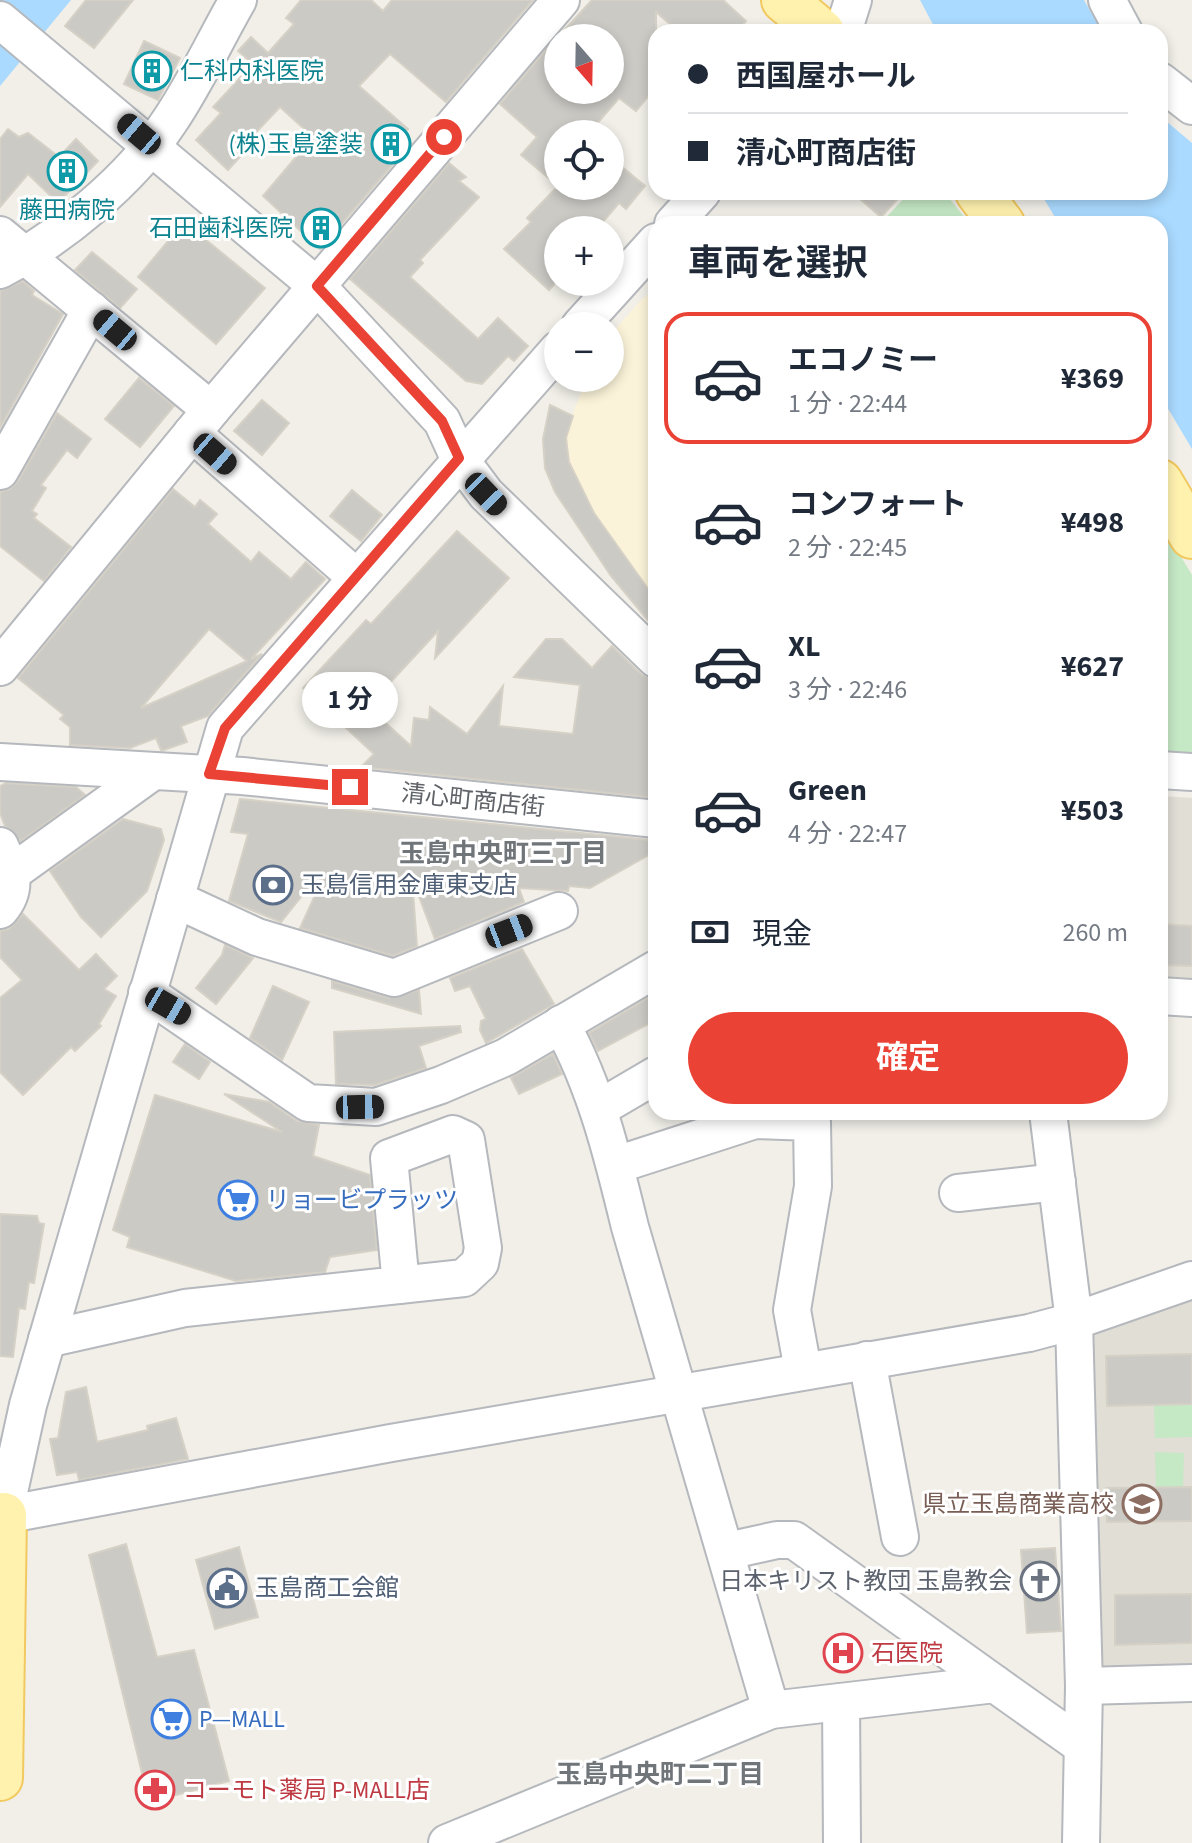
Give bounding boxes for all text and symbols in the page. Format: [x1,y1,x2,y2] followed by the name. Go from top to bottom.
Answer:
[544,24,624,104] north arrow
[544,24,624,392] map controls
[131,50,173,92] building icon: 仁科内科医院
[180,54,324,89] place label: 仁科内科医院
[736,55,916,98] text: 西国屋ホール
[113,109,165,159] car
[426,119,462,155] route start
[544,120,624,200] button: locate
[370,123,412,165] building icon: (株)玉島塗装
[228,127,363,162] place label: (株)玉島塗装
[736,132,916,175] text: 清心町商店街
[46,150,88,192] building icon: 藤田病院
[19,193,115,228] place label: 藤田病院
[300,207,342,249] building icon: 石田歯科医院
[149,211,293,246] place label: 石田歯科医院
[544,216,624,296] button: +
[688,238,868,289] text: 車両を選択
[89,305,141,355] car
[544,312,624,392] button: −
[788,339,938,382] text: エコノミー
[692,342,764,414] icon: car
[1061,357,1124,400] text: ¥369
[788,385,907,422] text: 1 分 · 22:44
[189,429,241,479] car
[461,468,511,520] car
[788,483,967,526] text: コンフォート
[692,486,764,558] icon: car
[1061,501,1124,544] text: ¥498
[788,529,907,566] text: 2 分 · 22:45
[788,625,821,668] text: XL
[692,630,764,702] icon: car
[1061,645,1124,688] text: ¥627
[302,671,398,727] callout: 1 分
[788,671,907,708] text: 3 分 · 22:46
[328,681,372,718] text: 1 分
[332,769,368,805] route end
[788,769,867,812] text: Green
[692,774,764,846] icon: car
[400,776,546,825] street label: 清心町商店街
[1061,789,1124,832] text: ¥503
[788,815,907,852] text: 4 分 · 22:47
[399,835,607,872] district label: 玉島中央町三丁目
[252,864,294,906] bank icon: 玉島信用金庫東支店
[301,868,517,903] place label: 玉島信用金庫東支店
[688,910,732,954] icon: cash
[482,911,536,951] car
[752,913,812,956] text: 現金
[1062,914,1128,951] text: 260 m
[141,984,195,1028] car
[688,1012,1128,1104] button: 確定
[336,1095,384,1119] car
[217,1179,259,1221] supermarket icon: リョービプラッツ
[266,1183,458,1218] place label: リョービプラッツ
[1121,1483,1163,1525] school or university icon: 県立玉島商業高校
[922,1487,1114,1522] place label: 県立玉島商業高校
[1019,1560,1061,1602] church icon: 日本キリスト教団 玉島教会
[719,1564,1012,1599] place label: 日本キリスト教団 玉島教会
[206,1567,248,1609] public building icon: 玉島商工会館
[255,1571,399,1606] place label: 玉島商工会館
[822,1632,864,1674] hospital icon: 石医院
[871,1636,943,1671] place label: 石医院
[150,1698,192,1740] supermarket icon: P―MALL
[199,1702,285,1737] place label: P―MALL
[556,1756,764,1793] district label: 玉島中央町二丁目
[134,1769,176,1811] pharmacy icon: コーモト薬局 P-MALL店
[183,1773,430,1808] place label: コーモト薬局 P-MALL店

